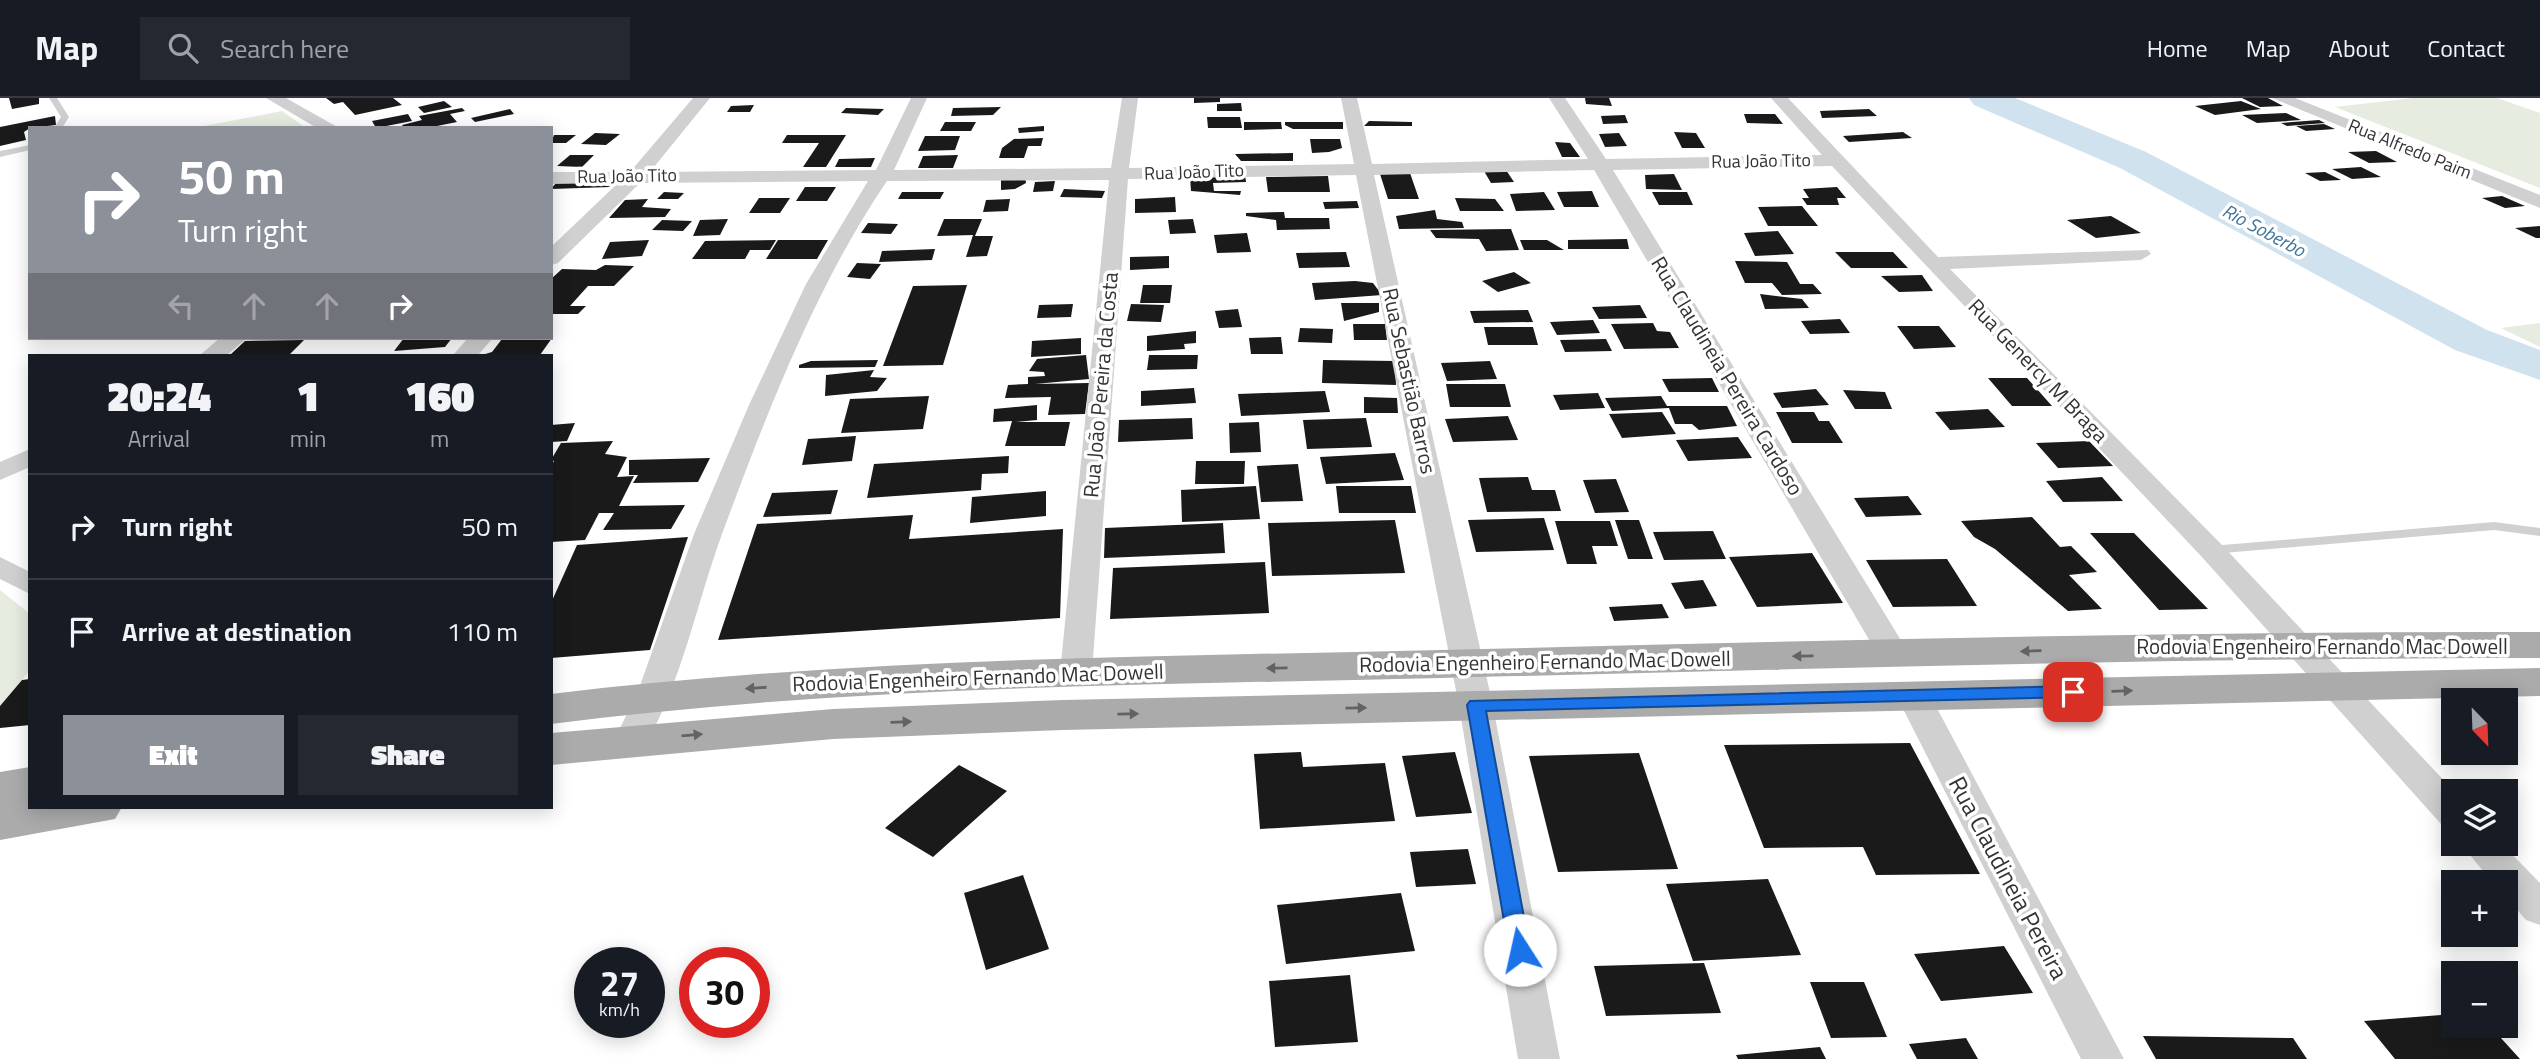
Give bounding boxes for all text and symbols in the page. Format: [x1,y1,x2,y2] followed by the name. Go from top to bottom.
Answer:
[140,17,630,80] search box
[35,23,98,73] text: Map
[164,29,202,67] icon: search
[220,29,349,68] text: Search here
[2147,30,2208,66] text: Home
[2246,30,2291,66] text: Map
[2329,30,2389,66] text: About
[2427,30,2505,66] text: Contact
[2344,111,2476,186] street label: Rua Alfredo Paim
[178,138,285,213] text: 50 m
[1711,146,1811,175] street label: Rua João Tito
[63,154,154,245] icon: right
[1144,156,1244,187] street label: Rua João Tito
[577,161,677,190] street label: Rua João Tito
[2218,196,2311,264] water label: Rio Soberbo
[178,206,307,254] text: Turn right
[1644,250,1812,501] street label: Rua Claudineia Pereira Cardoso
[1074,270,1126,499] street label: Rua João Pereira da Costa
[1375,285,1445,477] street label: Rua Sebastião Barros
[162,287,200,325] icon: left
[235,287,273,325] icon: ahead
[308,287,346,325] icon: ahead
[381,287,419,325] icon: right
[1961,291,2117,450] street label: Rua Genercy M Braga
[107,363,211,427] text: 20:24
[297,363,320,427] text: 1
[405,363,474,427] text: 160
[128,421,190,456] text: Arrival
[290,421,326,456] text: min
[430,421,449,456] text: m
[122,507,233,546] text: Turn right
[461,507,518,546] text: 50 m
[63,508,101,546] icon: right
[122,612,352,651] text: Arrive at destination
[447,612,518,651] text: 110 m
[63,613,101,651] icon: arrive
[2136,630,2508,662] street label: Rodovia Engenheiro Fernando Mac Dowell
[1359,642,1731,680] street label: Rodovia Engenheiro Fernando Mac Dowell
[2020,645,2042,657] one-way arrow
[1792,650,1814,662] one-way arrow
[792,655,1164,699] street label: Rodovia Engenheiro Fernando Mac Dowell
[2043,662,2103,722] pin
[1266,663,1288,674] one-way arrow
[2054,673,2092,711] icon: arrive
[745,682,767,693] one-way arrow
[2111,685,2133,697] one-way arrow
[2441,688,2518,765] north arrow
[2441,688,2518,1038] map controls
[1345,703,1367,714] one-way arrow
[1118,708,1140,719] one-way arrow
[63,715,284,795] button: Exit
[298,715,518,795] button: Share
[890,716,912,727] one-way arrow
[682,729,704,740] one-way arrow
[1940,769,2078,986] street label: Rua Claudineia Pereira
[2441,779,2518,856] button: layers
[2441,870,2518,947] button: +
[1483,913,1557,987] position arrow
[679,947,770,1038] speed limit sign: 30
[600,956,639,1010] text: 27
[2441,961,2518,1038] button: −
[599,996,640,1023] text: km/h

